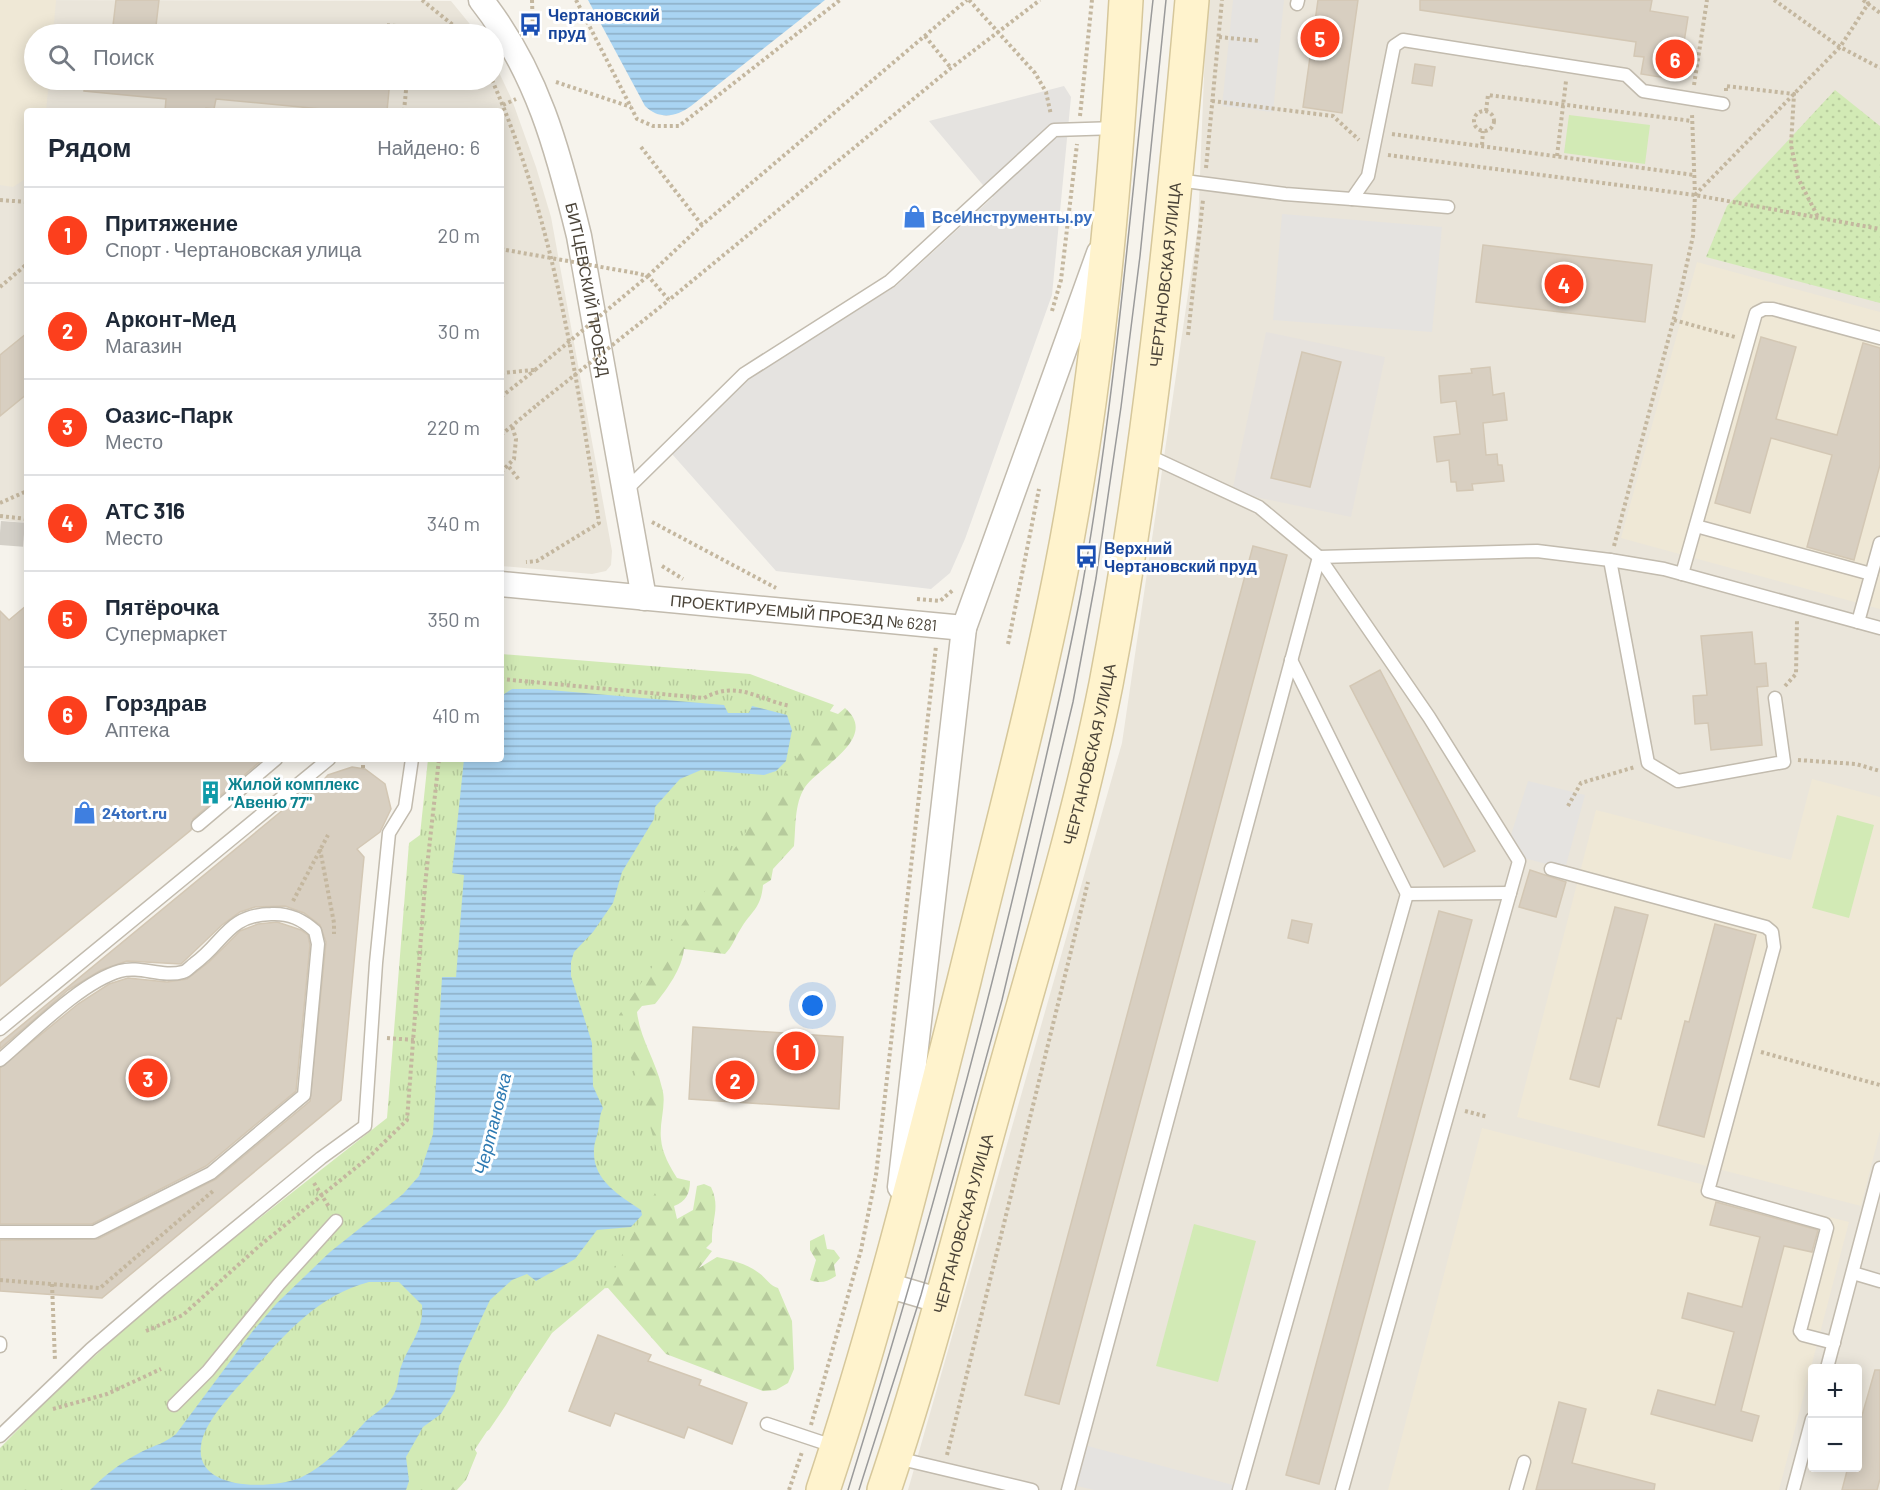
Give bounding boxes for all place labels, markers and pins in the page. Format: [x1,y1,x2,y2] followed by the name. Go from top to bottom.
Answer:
[548,5,660,42] place label: Чертановский пруд
[517,11,543,37] bus stop icon: Чертановский пруд
[1300,15,1340,60] pin: 5
[1656,36,1694,82] pin: 6
[901,204,927,230] shop icon: ВсеИнструменты.ру
[932,207,1092,226] place label: ВсеИнструменты.ру
[1544,262,1584,306] pin: 4
[1104,538,1257,575] place label: Верхний Чертановский пруд
[1073,544,1099,570] bus stop icon: Верхний Чертановский пруд
[227,774,360,811] place label: Жилой комплекс "Авеню 77"
[197,780,223,806] building icon: Жилой комплекс "Авеню 77"
[71,800,97,826] shop icon: 24tort.ru
[102,803,167,822] place label: 24tort.ru
[776,1028,816,1074] pin: 1
[128,1056,168,1100] pin: 3
[716,1058,754,1102] pin: 2

